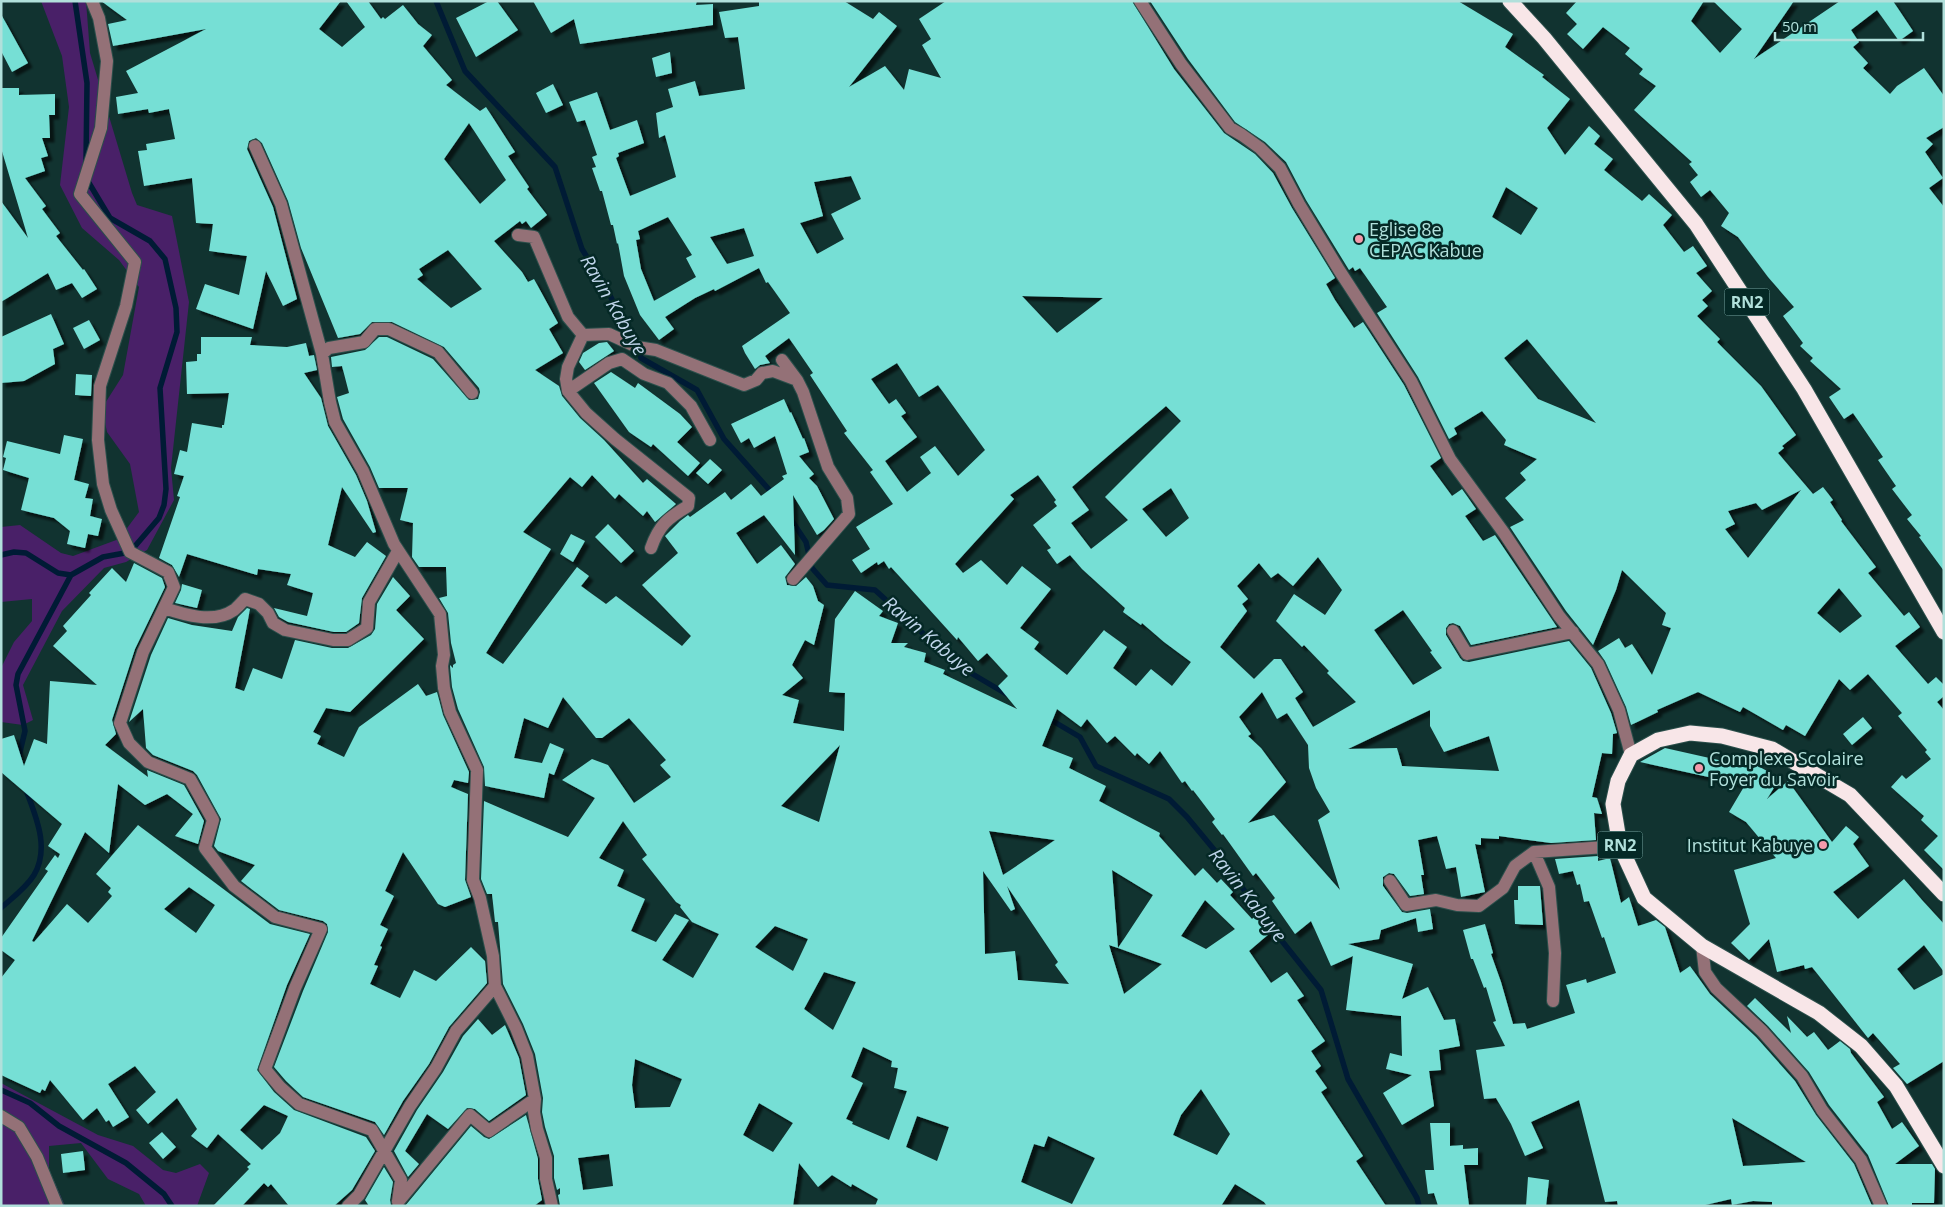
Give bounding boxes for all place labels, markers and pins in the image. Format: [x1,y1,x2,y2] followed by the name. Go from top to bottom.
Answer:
[1369,217,1482,262] place label: Eglise 8e CEPAC Kabue
[1353,233,1365,245] marker: Eglise 8e CEPAC Kabue
[1709,746,1864,791] place label: Complexe Scolaire Foyer du Savoir
[1693,762,1705,774] marker: Complexe Scolaire Foyer du Savoir
[1687,833,1813,857] place label: Institut Kabuye
[1817,839,1829,851] marker: Institut Kabuye

